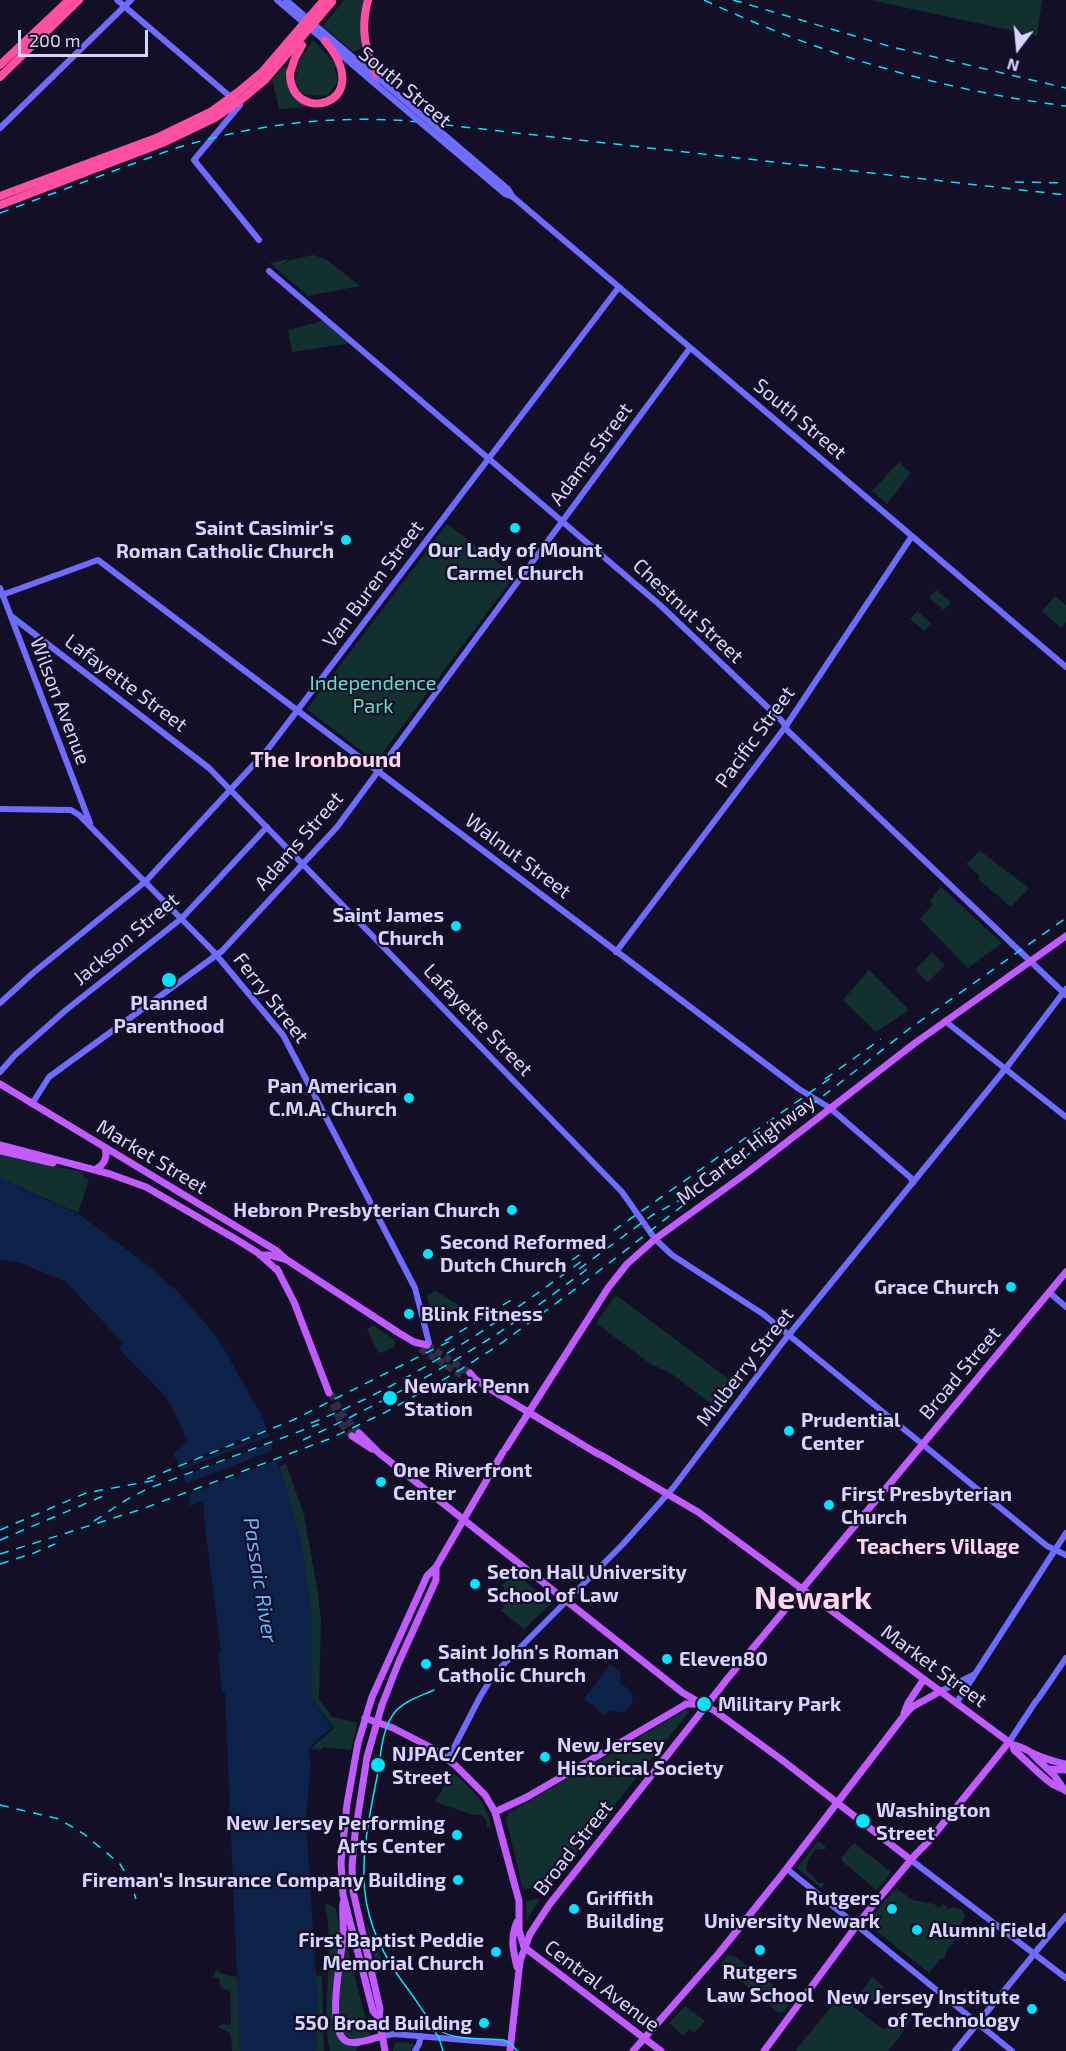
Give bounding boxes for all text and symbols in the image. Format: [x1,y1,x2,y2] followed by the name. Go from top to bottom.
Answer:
[21,18,152,56] scale bar
[988,18,1048,78] north arrow
[29,29,81,51] text: 200 m
[354,41,456,133] street label: South Street
[1005,55,1021,77] text: N
[749,373,851,465] street label: South Street
[545,398,637,510] street label: Adams Street
[116,516,334,563] place label: Saint Casimir's Roman Catholic Church
[317,516,429,652] street label: Van Buren Street
[508,521,522,535] marker: Our Lady of Mount Carmel Church
[339,533,353,547] marker: Saint Casimir's Roman Catholic Church
[428,538,602,585] place label: Our Lady of Mount Carmel Church
[628,554,748,668] street label: Chestnut Street
[60,629,192,737] street label: Lafayette Street
[25,634,95,768] street label: Wilson Avenue
[309,671,437,718] park label: Independence Park
[710,682,800,792] street label: Pacific Street
[251,747,401,773] district label: The Ironbound
[250,787,348,895] street label: Adams Street
[460,808,576,904] street label: Walnut Street
[68,888,184,990] street label: Jackson Street
[332,903,444,950] place label: Saint James Church
[449,919,463,933] marker: Saint James Church
[228,948,314,1048] street label: Ferry Street
[418,959,538,1081] street label: Lafayette Street
[160,971,178,989] marker: Planned Parenthood
[113,991,225,1038] place label: Planned Parenthood
[267,1074,397,1121] place label: Pan American C.M.A. Church
[672,1090,820,1210] street label: McCarter Highway
[402,1091,416,1105] marker: Pan American C.M.A. Church
[92,1115,212,1199] street label: Market Street
[233,1198,500,1222] place label: Hebron Presbyterian Church
[505,1203,519,1217] marker: Hebron Presbyterian Church
[440,1230,606,1277] place label: Second Reformed Dutch Church
[421,1247,435,1261] marker: Second Reformed Dutch Church
[874,1275,999,1299] place label: Grace Church
[1004,1280,1018,1294] marker: Grace Church
[421,1302,543,1326] place label: Blink Fitness
[691,1303,799,1431] street label: Mulberry Street
[402,1307,416,1321] marker: Blink Fitness
[914,1322,1006,1424] street label: Broad Street
[404,1374,530,1421] place label: Newark Penn Station
[381,1389,399,1407] marker: Newark Penn Station
[801,1408,901,1455] place label: Prudential Center
[782,1424,796,1438] marker: Prudential Center
[393,1458,532,1505] place label: One Riverfront Center
[374,1475,388,1489] marker: One Riverfront Center
[841,1482,1012,1529] place label: First Presbyterian Church
[822,1498,836,1512] marker: First Presbyterian Church
[238,1516,282,1644] water label: Passaic River
[856,1534,1020,1560] district label: Teachers Village
[487,1560,687,1607] place label: Seton Hall University School of Law
[468,1577,482,1591] marker: Seton Hall University School of Law
[754,1579,872,1617] district label: Newark
[876,1620,992,1712] street label: Market Street
[438,1640,619,1687] place label: Saint John's Roman Catholic Church
[679,1647,768,1671] place label: Eleven80
[660,1652,674,1666] marker: Eleven80
[419,1657,433,1671] marker: Saint John's Roman Catholic Church
[718,1692,841,1716] place label: Military Park
[695,1695,713,1713] marker: Military Park
[557,1733,723,1780] place label: New Jersey Historical Society
[392,1742,524,1789] place label: NJPAC/Center Street
[538,1750,552,1764] marker: New Jersey Historical Society
[369,1756,387,1774] marker: NJPAC/Center Street
[528,1796,618,1900] street label: Broad Street
[876,1798,990,1845] place label: Washington Street
[226,1811,445,1858] place label: New Jersey Performing Arts Center
[854,1812,872,1830] marker: Washington Street
[450,1828,464,1842] marker: New Jersey Performing Arts Center
[82,1868,446,1892] place label: Fireman's Insurance Company Building
[451,1873,465,1887] marker: Fireman's Insurance Company Building
[586,1886,664,1933] place label: Griffith Building
[704,1886,880,1933] place label: Rutgers University Newark
[567,1902,581,1916] marker: Griffith Building
[885,1902,899,1916] marker: Rutgers University Newark
[929,1918,1046,1942] place label: Alumni Field
[910,1923,924,1937] marker: Alumni Field
[298,1928,484,1975] place label: First Baptist Peddie Memorial Church
[540,1935,664,2037] street label: Central Avenue
[753,1943,767,1957] marker: Rutgers Law School
[489,1945,503,1959] marker: First Baptist Peddie Memorial Church
[706,1960,814,2007] place label: Rutgers Law School
[827,1985,1020,2032] place label: New Jersey Institute of Technology
[1025,2002,1039,2016] marker: New Jersey Institute of Technology
[295,2011,472,2035] place label: 550 Broad Building
[477,2016,491,2030] marker: 550 Broad Building

